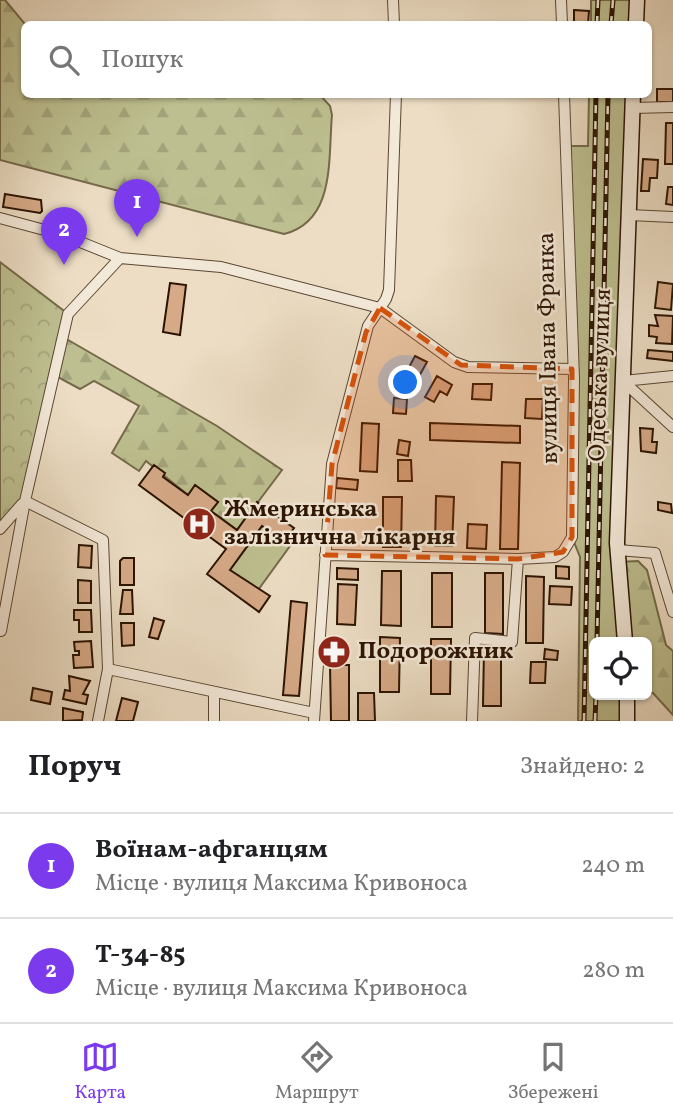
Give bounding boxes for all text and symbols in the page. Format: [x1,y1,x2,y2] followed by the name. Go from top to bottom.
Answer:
[21,21,652,98] search box
[45,41,83,79] icon: search
[101,42,183,78] text: Пошук
[114,179,160,237] pin: 1
[41,207,87,265] pin: 2
[530,232,568,464] street label: вулиця Івана Франка
[581,288,621,462] street label: Одеська вулиця
[388,365,422,399] your location
[224,493,456,555] place label: Жмеринська залізнична лікарня
[180,505,218,543] hospital icon: Жмеринська залізнична лікарня
[315,633,353,671] pharmacy icon: Подорожник
[358,635,513,669] place label: Подорожник
[589,637,652,700] map controls
[589,637,652,700] button: locate
[28,746,121,788] text: Поруч
[520,751,645,783] text: Знайдено: 2
[95,832,328,868] text: Воїнам-афганцям
[46,850,56,882] text: 1
[581,850,645,882] text: 240 m
[95,868,468,900] text: Місце · вулиця Максима Кривоноса
[95,937,186,973] text: Т-34-85
[45,955,57,987] text: 2
[582,955,645,987] text: 280 m
[95,973,468,1005] text: Місце · вулиця Максима Кривоноса
[74,1038,126,1106] tab: Карта
[275,1038,359,1106] tab: Маршрут
[508,1038,599,1106] tab: Збережені

